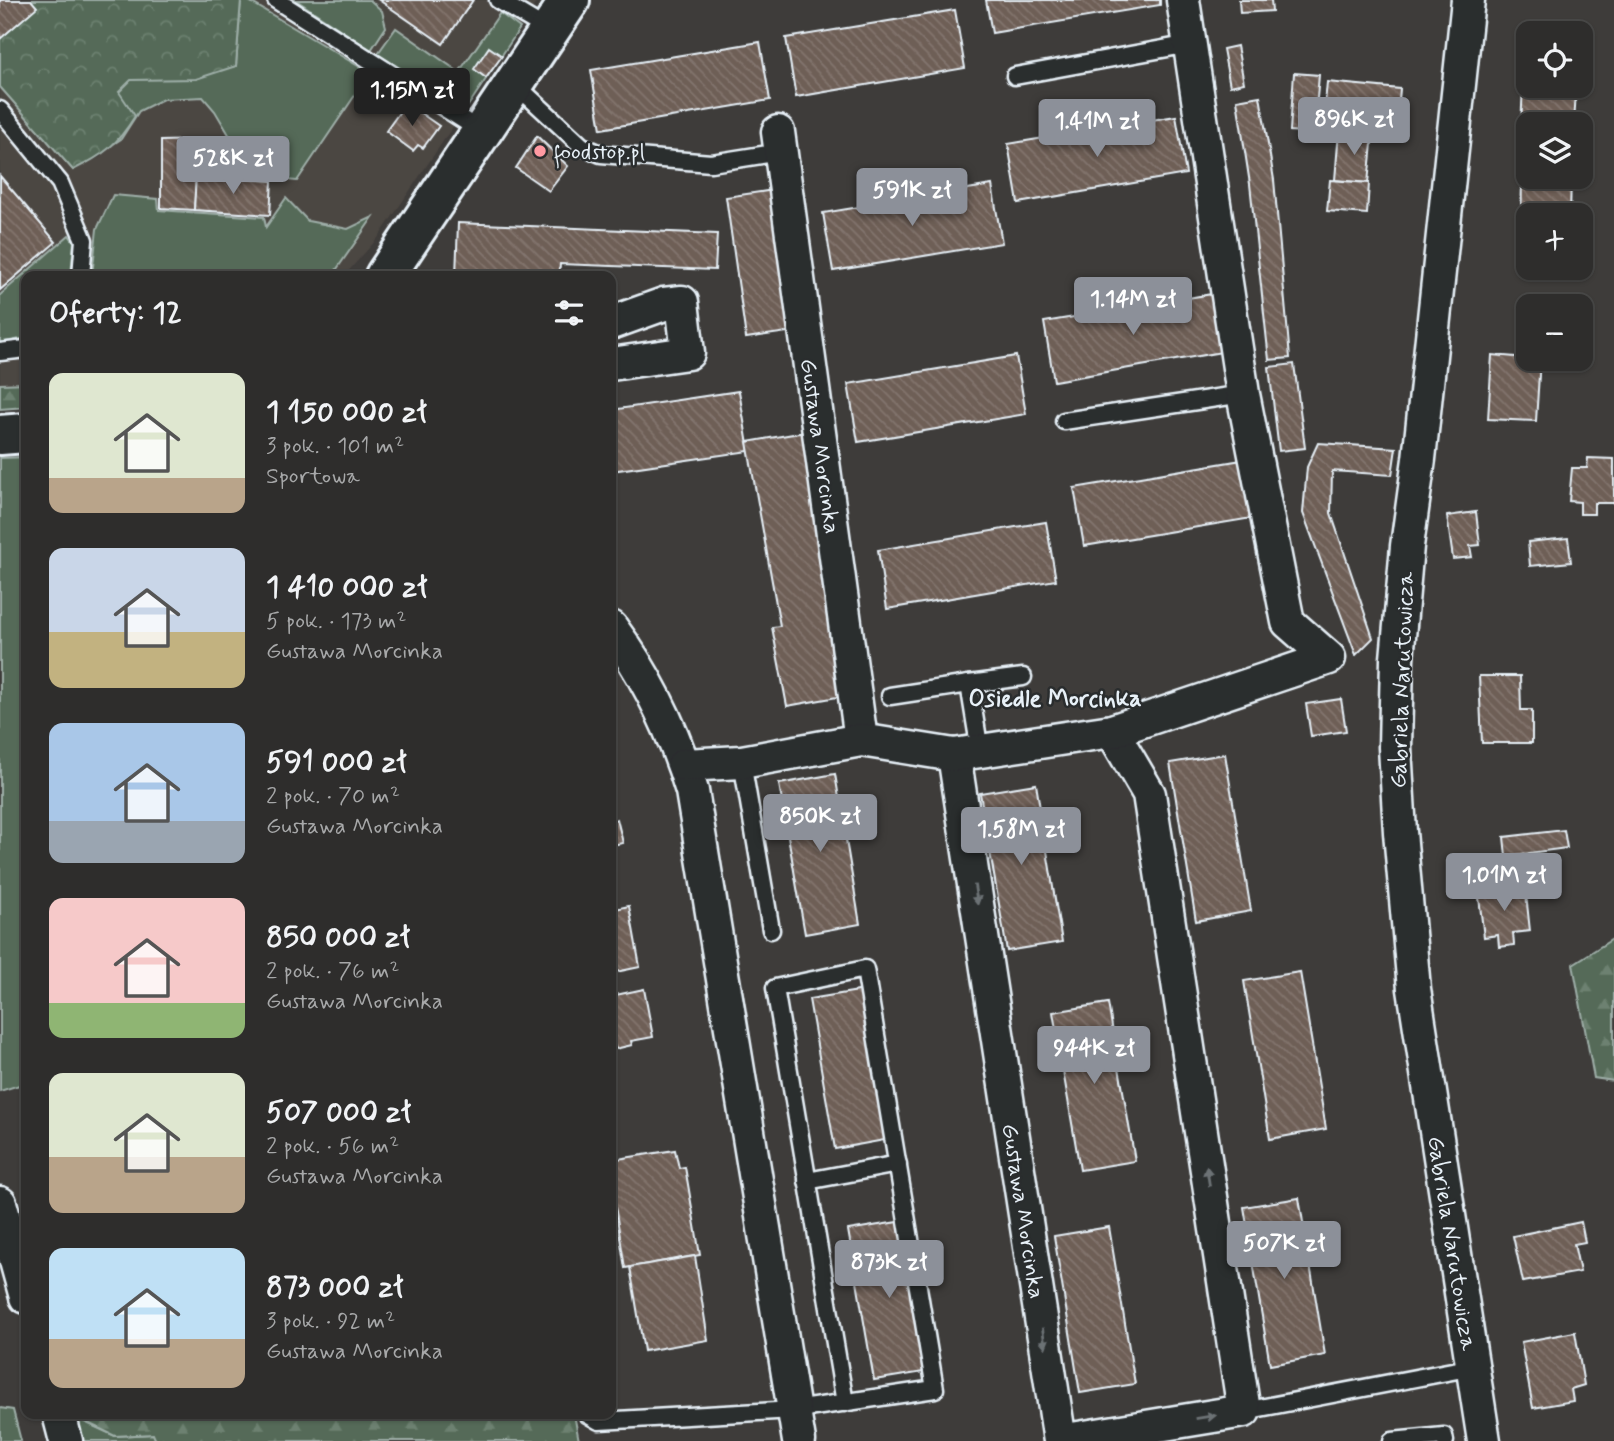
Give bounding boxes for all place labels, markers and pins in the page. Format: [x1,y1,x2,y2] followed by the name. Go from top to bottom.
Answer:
[340,68,484,128] pin: 1.15M zł
[1289,97,1419,157] pin: 896K zł
[1025,100,1169,159] pin: 1.41M zł
[168,136,298,196] pin: 528K zł
[554,138,645,169] place label: foodstop.pl
[532,143,548,159] marker: foodstop.pl
[847,168,977,228] pin: 591K zł
[1061,278,1205,337] pin: 1.14M zł
[755,794,885,854] pin: 850K zł
[949,808,1093,867] pin: 1.58M zł
[1432,853,1576,913] pin: 1.01M zł
[1029,1026,1159,1086] pin: 944K zł
[1219,1222,1349,1281] pin: 507K zł
[824,1240,954,1300] pin: 873K zł

